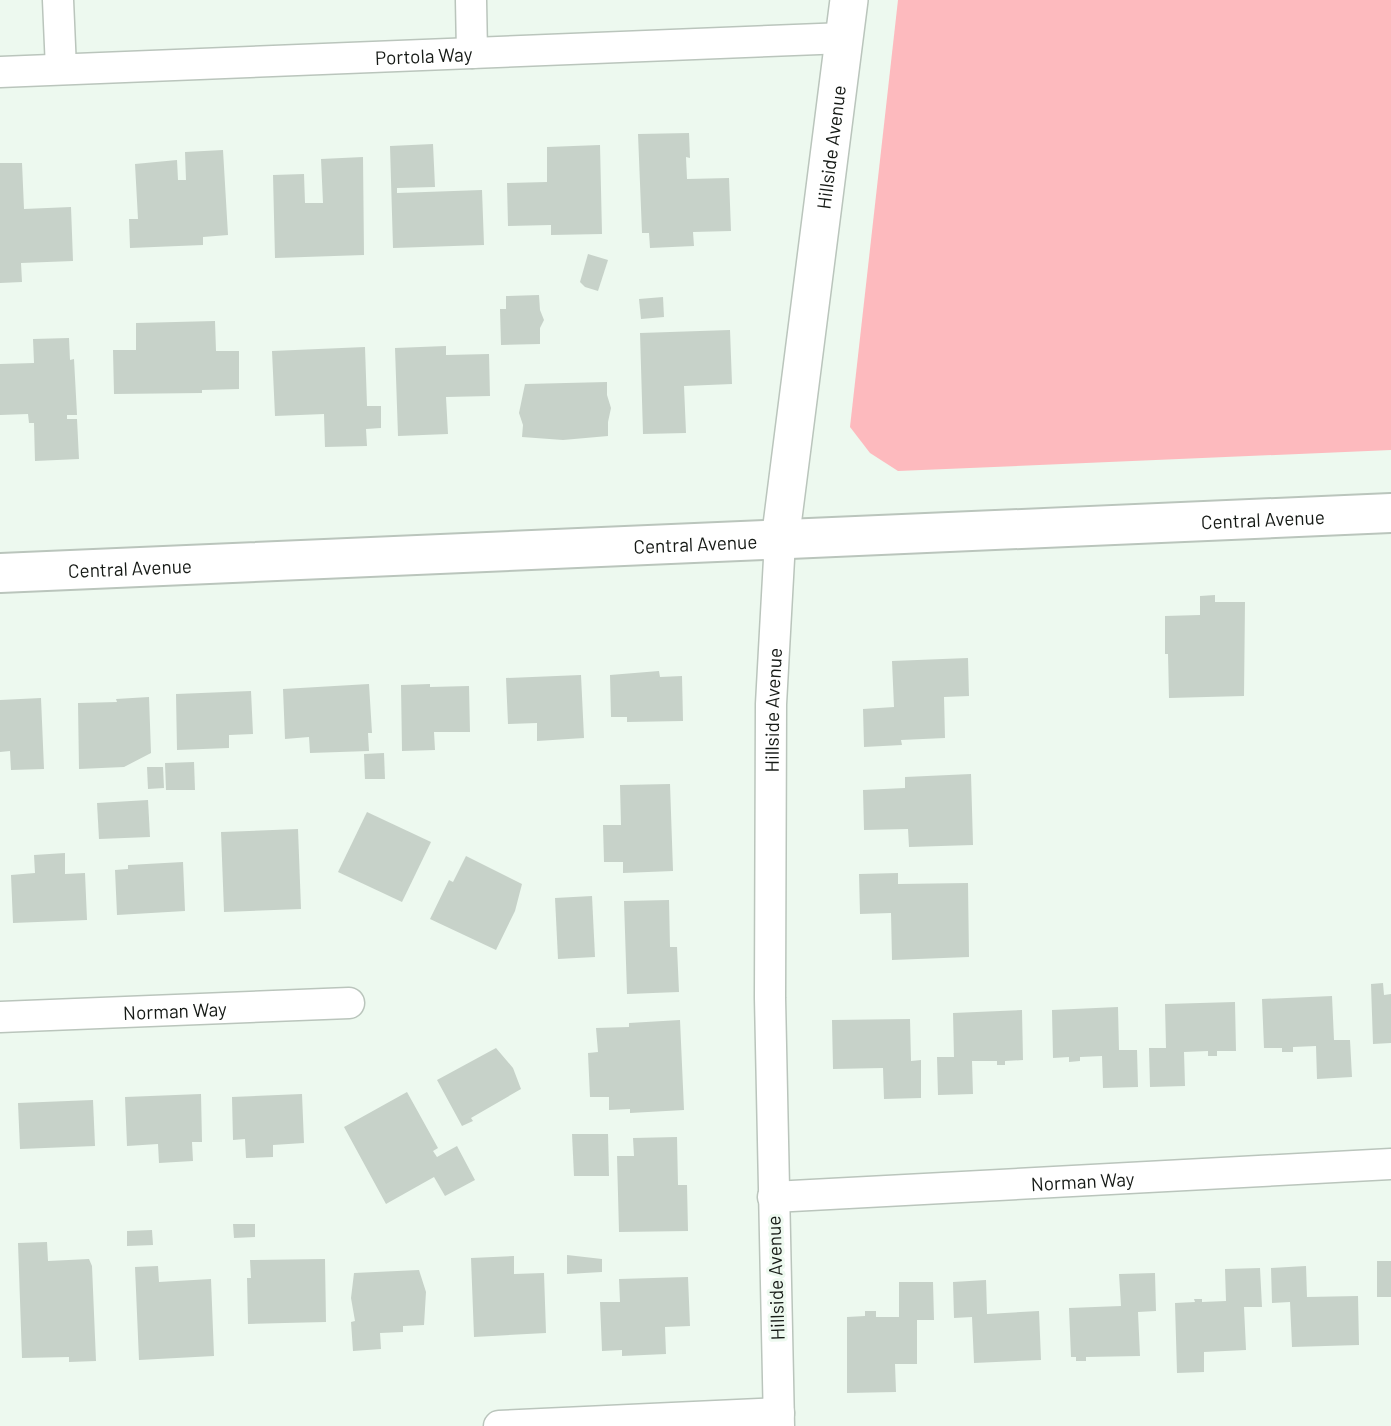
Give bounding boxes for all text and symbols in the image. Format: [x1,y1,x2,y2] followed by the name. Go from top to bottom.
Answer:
[374,41,473,68] street label: Portola Way
[811,84,850,211] street label: Hillside Avenue
[1200,504,1325,533] street label: Central Avenue
[633,529,758,557] street label: Central Avenue
[67,553,192,582] street label: Central Avenue
[759,647,786,773] street label: Hillside Avenue
[123,996,227,1024] street label: Norman Way
[1030,1166,1135,1195] street label: Norman Way
[761,1215,789,1341] street label: Hillside Avenue

